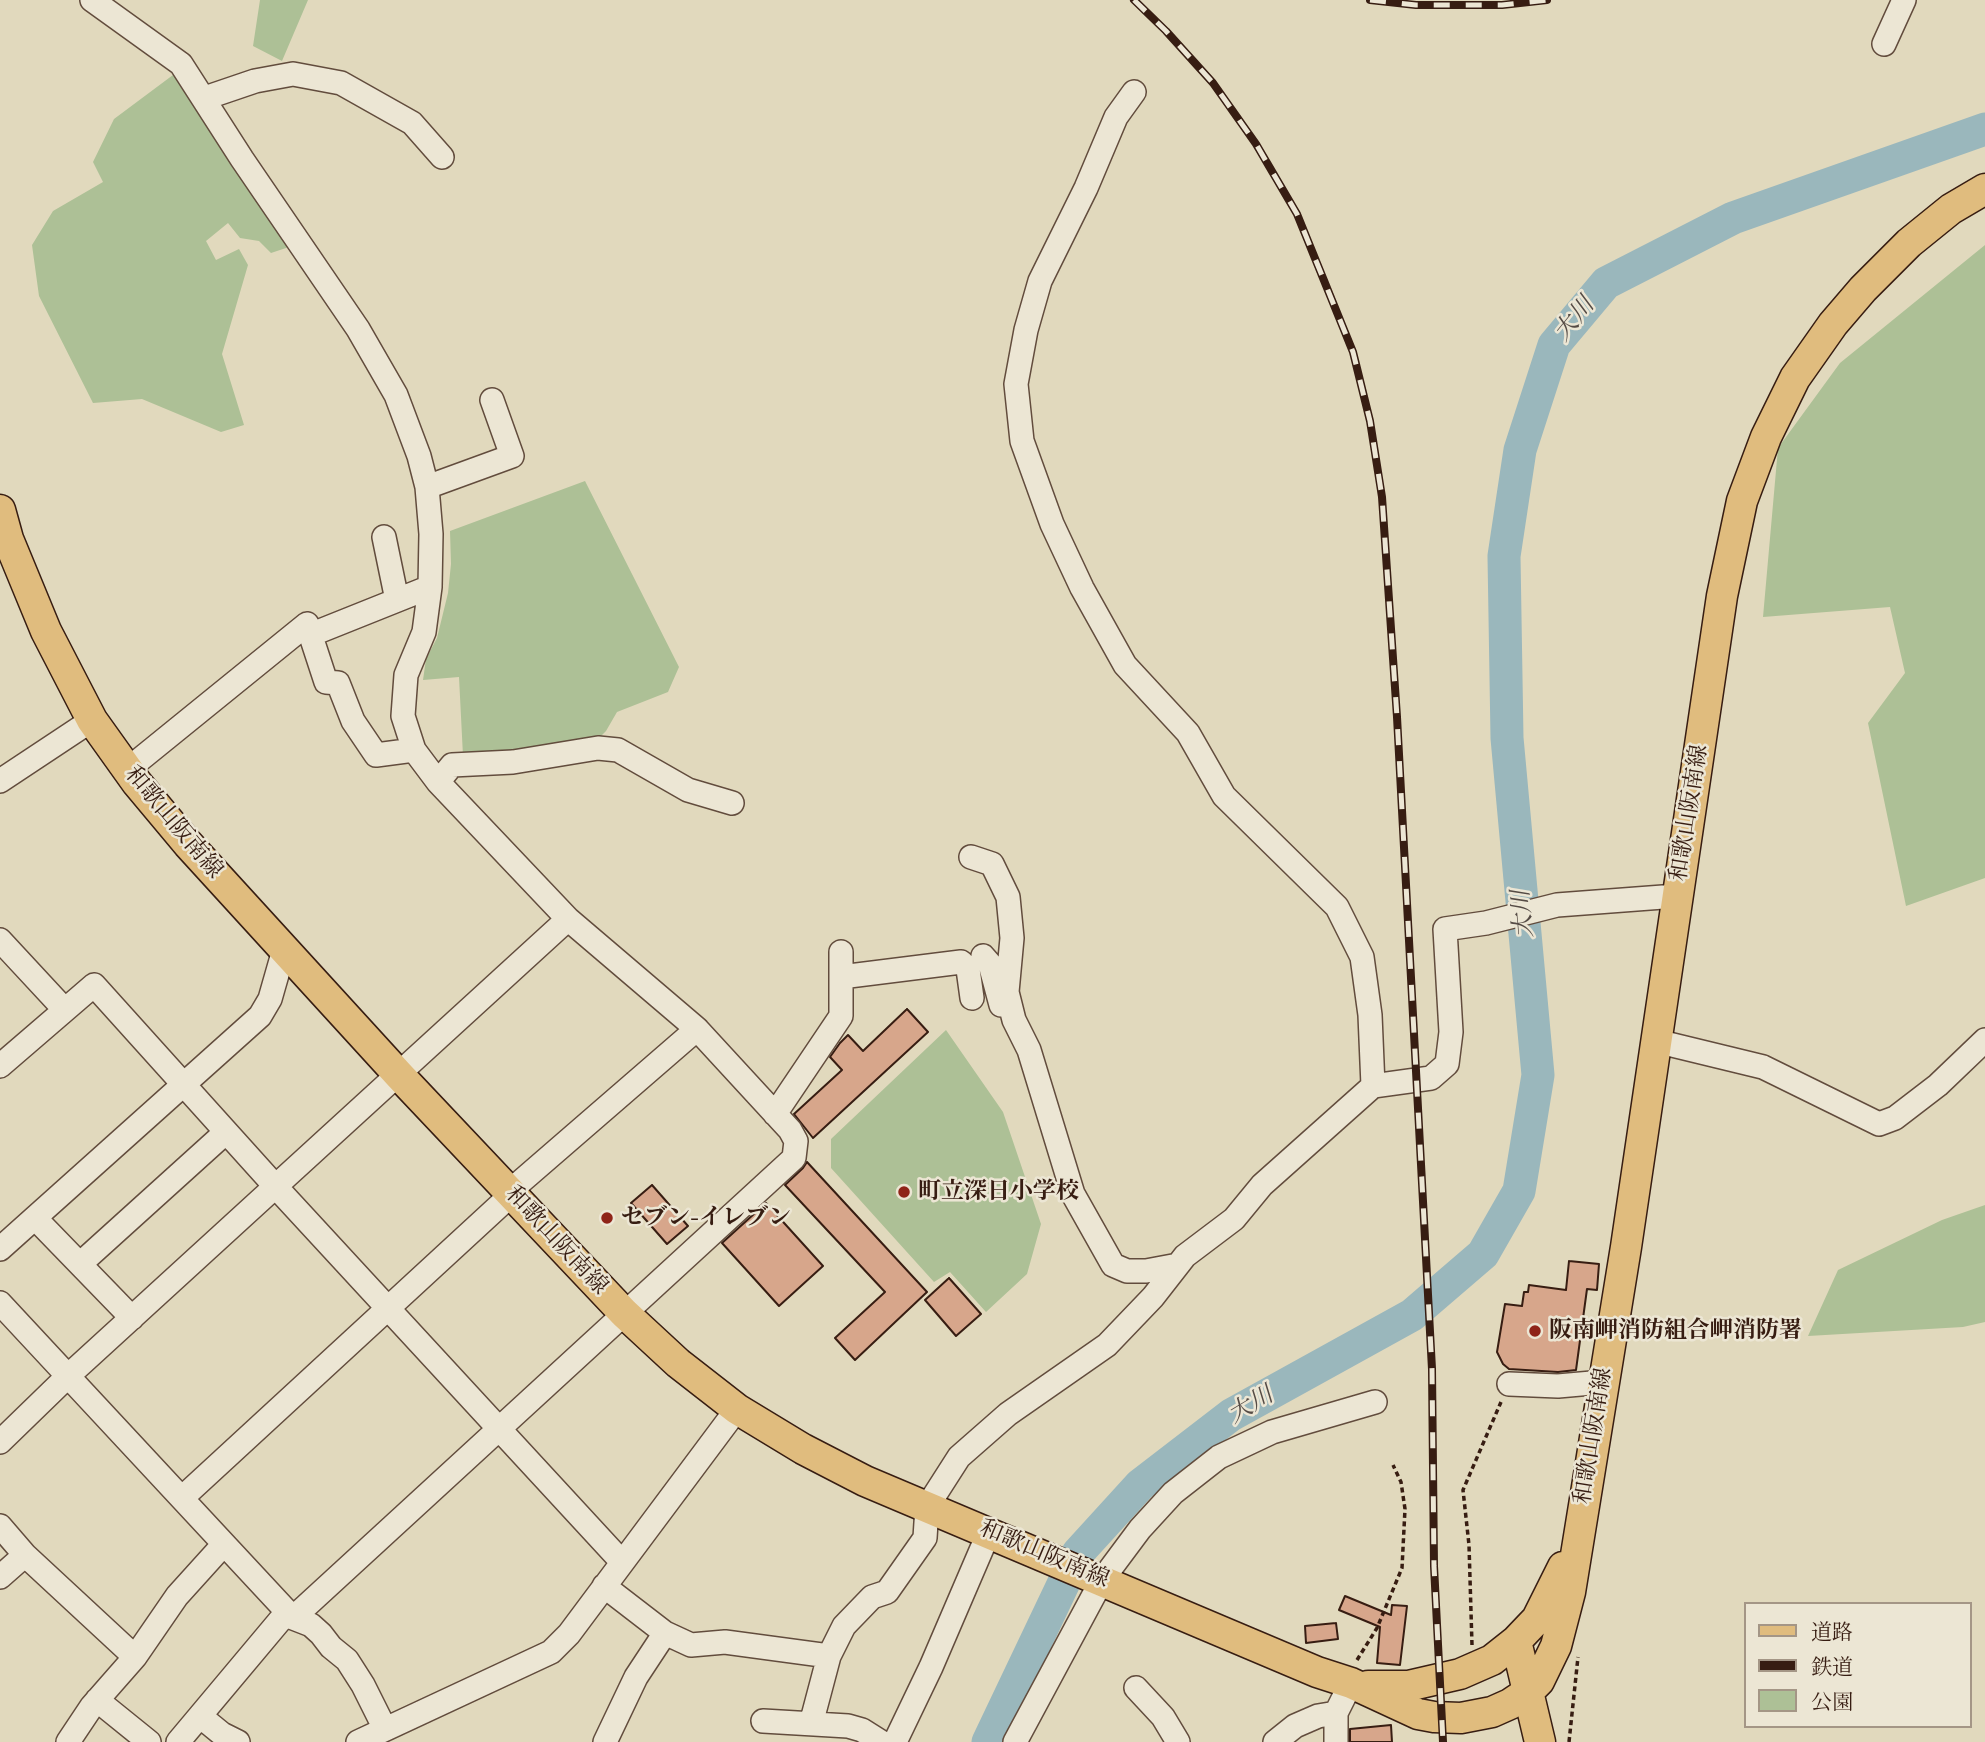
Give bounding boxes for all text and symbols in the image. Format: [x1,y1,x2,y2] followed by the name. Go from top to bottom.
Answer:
[1549,292,1601,348] water label: 大川
[1666,743,1714,883] street label: 和歌山阪南線
[118,761,228,885] street label: 和歌山阪南線
[1508,889,1540,939] water label: 大川
[918,1178,1079,1206] place label: 町立深日小学校
[499,1181,613,1301] street label: 和歌山阪南線
[896,1184,912,1200] marker: 町立深日小学校
[621,1204,791,1232] place label: セブン-イレブン
[599,1210,615,1226] marker: セブン-イレブン
[1549,1317,1802,1345] place label: 阪南岬消防組合岬消防署
[1527,1323,1543,1339] marker: 阪南岬消防組合岬消防署
[1570,1366,1618,1506] street label: 和歌山阪南線
[1223,1381,1279,1431] water label: 大川
[975,1515,1113,1595] street label: 和歌山阪南線
[1744,1602,1971,1728] legend
[1811,1620,1853,1646] text: 道路
[1811,1655,1853,1681] text: 鉄道
[1811,1690,1853,1716] text: 公園

